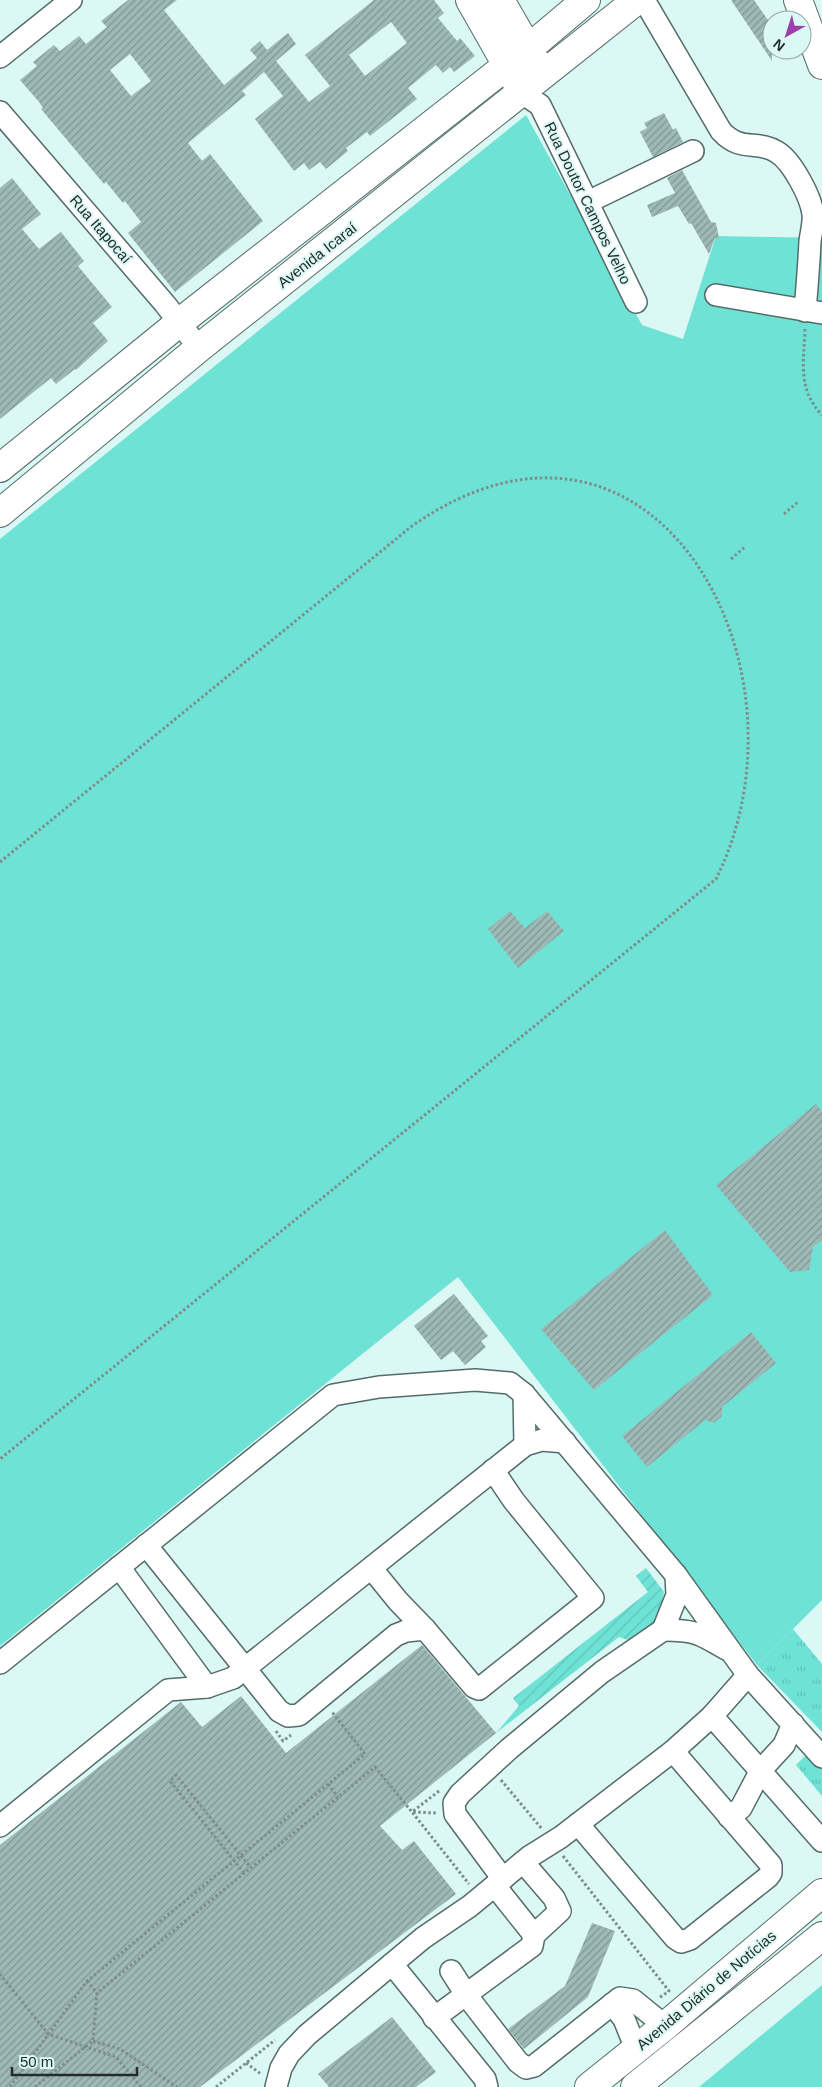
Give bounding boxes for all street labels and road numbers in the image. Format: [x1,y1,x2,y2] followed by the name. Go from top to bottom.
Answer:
[541,119,635,287] street label: Rua Doutor Campos Velho
[67,191,136,267] street label: Rua Itapocaí
[274,218,361,291] street label: Avenida Icaraí
[633,1927,779,2053] street label: Avenida Diário de Notícias

